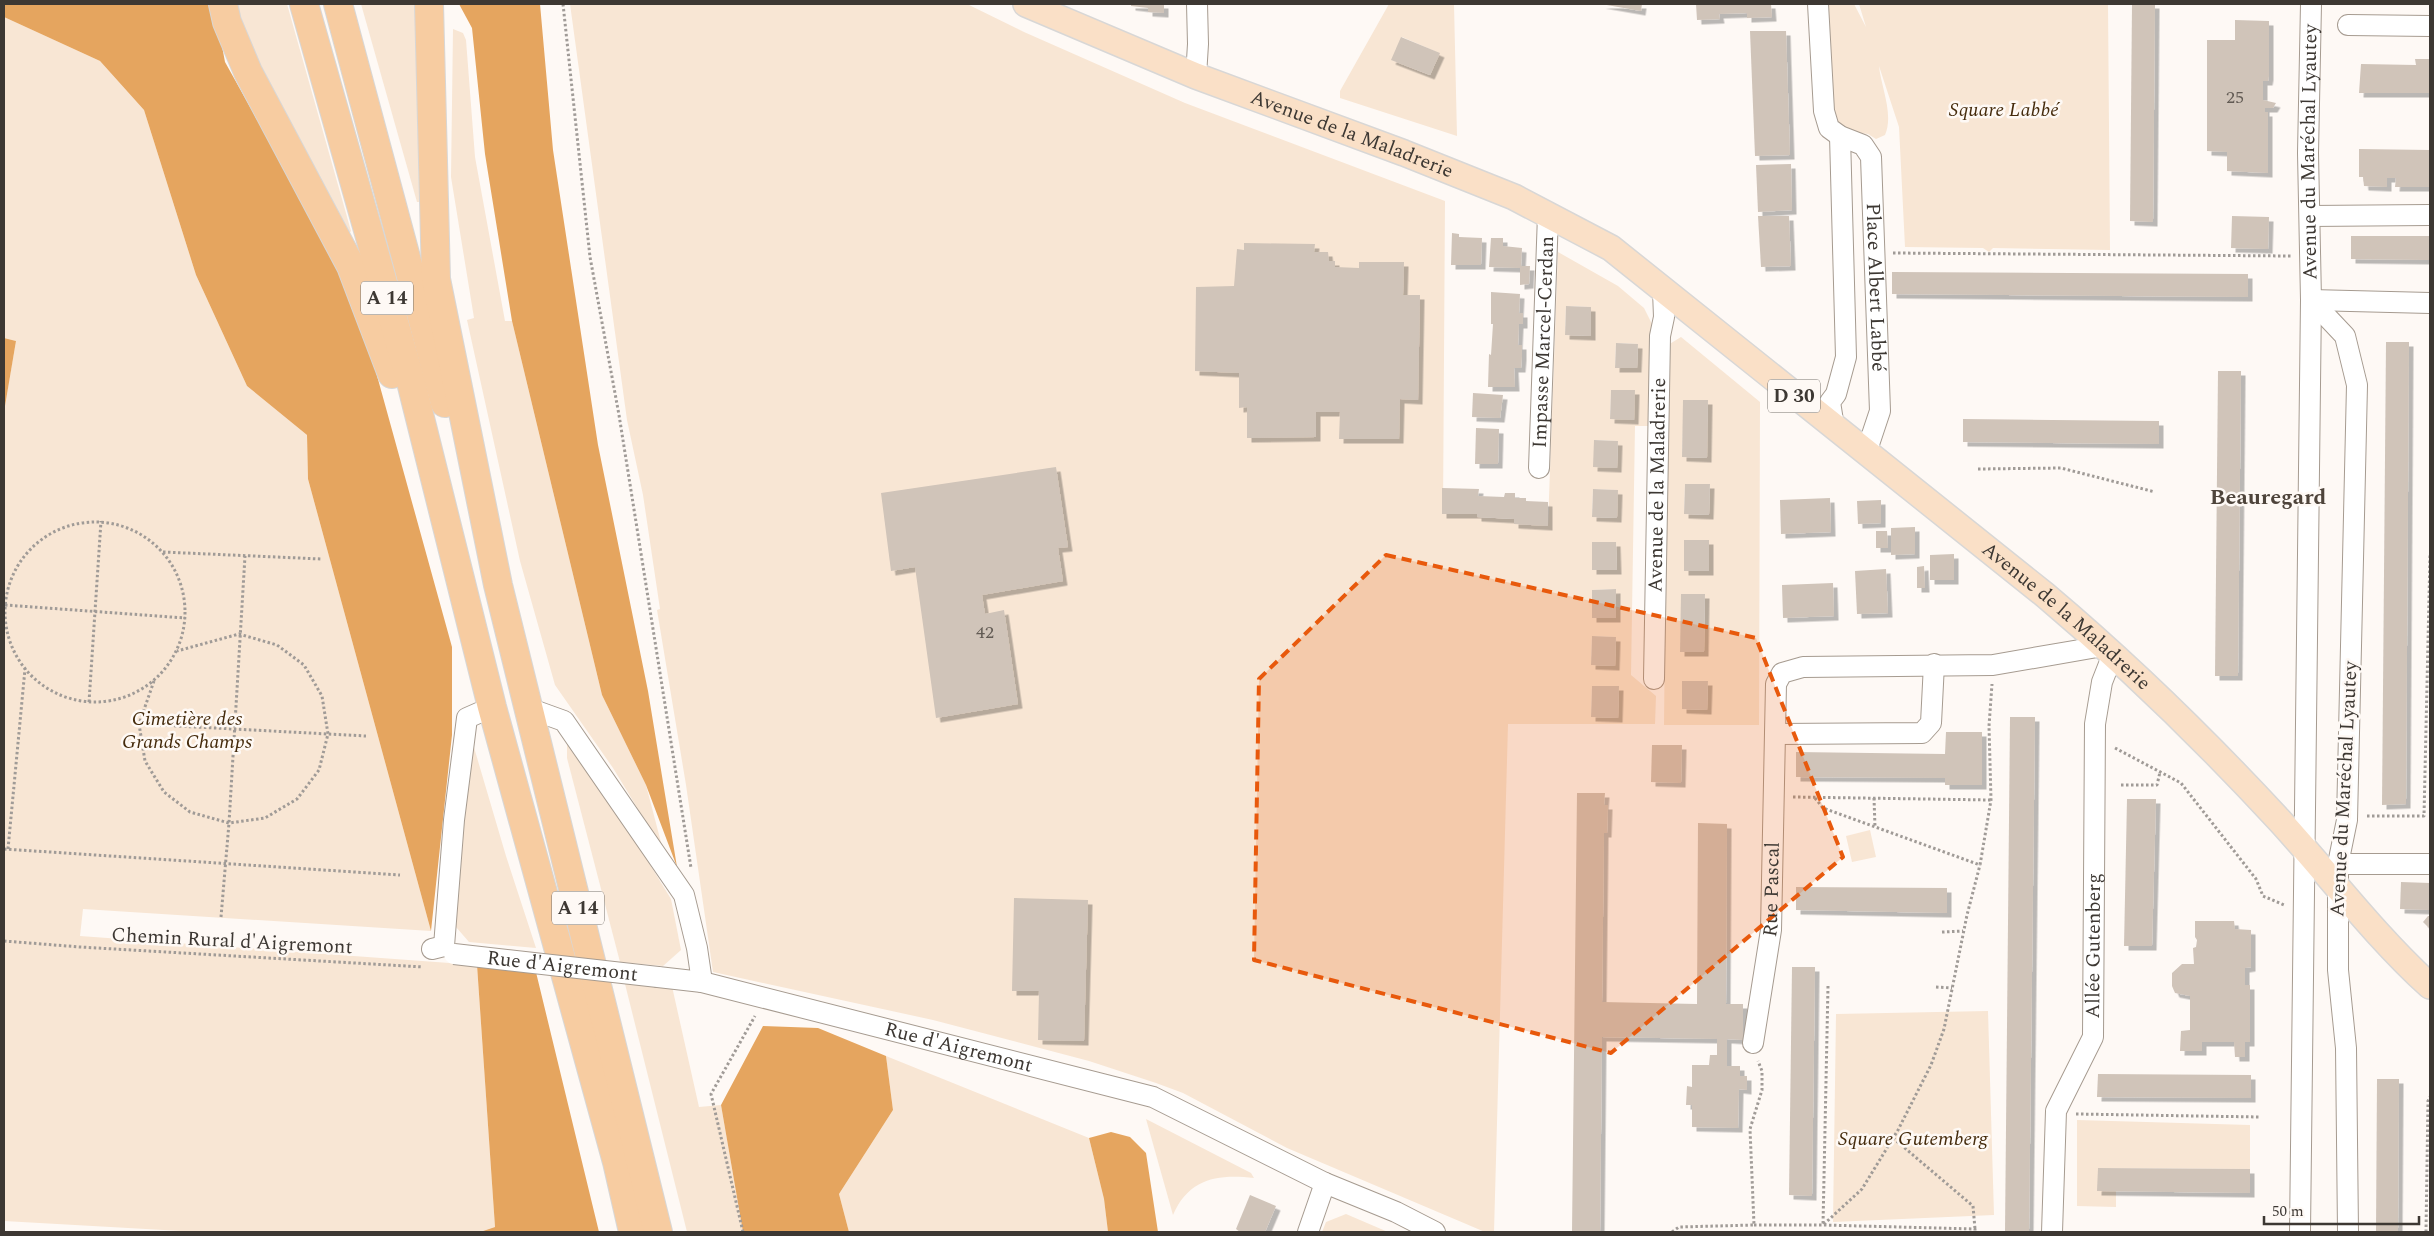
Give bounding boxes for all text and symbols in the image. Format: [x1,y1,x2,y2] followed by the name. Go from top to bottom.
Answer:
[2293,22,2326,281] street label: Avenue du Maréchal Lyautey
[1246,82,1458,186] street label: Avenue de la Maladrerie
[2226,84,2244,111] house number: 25
[1949,95,2061,125] park label: Square Labbé
[1858,202,1894,373] street label: Place Albert Labbé
[1525,235,1562,449] street label: Impasse Marcel-Cerdan
[361,282,413,314] road number: A 14
[1641,377,1674,593] street label: Avenue de la Maladrerie
[1768,380,1820,412] road number: D 30
[2210,481,2327,514] district label: Beauregard
[1975,535,2158,697] street label: Avenue de la Maladrerie
[976,619,994,646] house number: 42
[2322,659,2366,918] street label: Avenue du Maréchal Lyautey
[122,704,252,757] park label: Cimetière des Grands Champs
[1755,842,1788,939] street label: Rue Pascal
[2078,873,2109,1019] street label: Allée Gutenberg
[552,891,604,924] road number: A 14
[111,920,353,962] street label: Chemin Rural d'Aigremont
[485,943,639,990] street label: Rue d'Aigremont
[881,1014,1036,1081] street label: Rue d'Aigremont
[1838,1124,1989,1154] park label: Square Gutemberg
[2264,1194,2419,1226] scale bar
[2272,1200,2304,1223] text: 50 m

